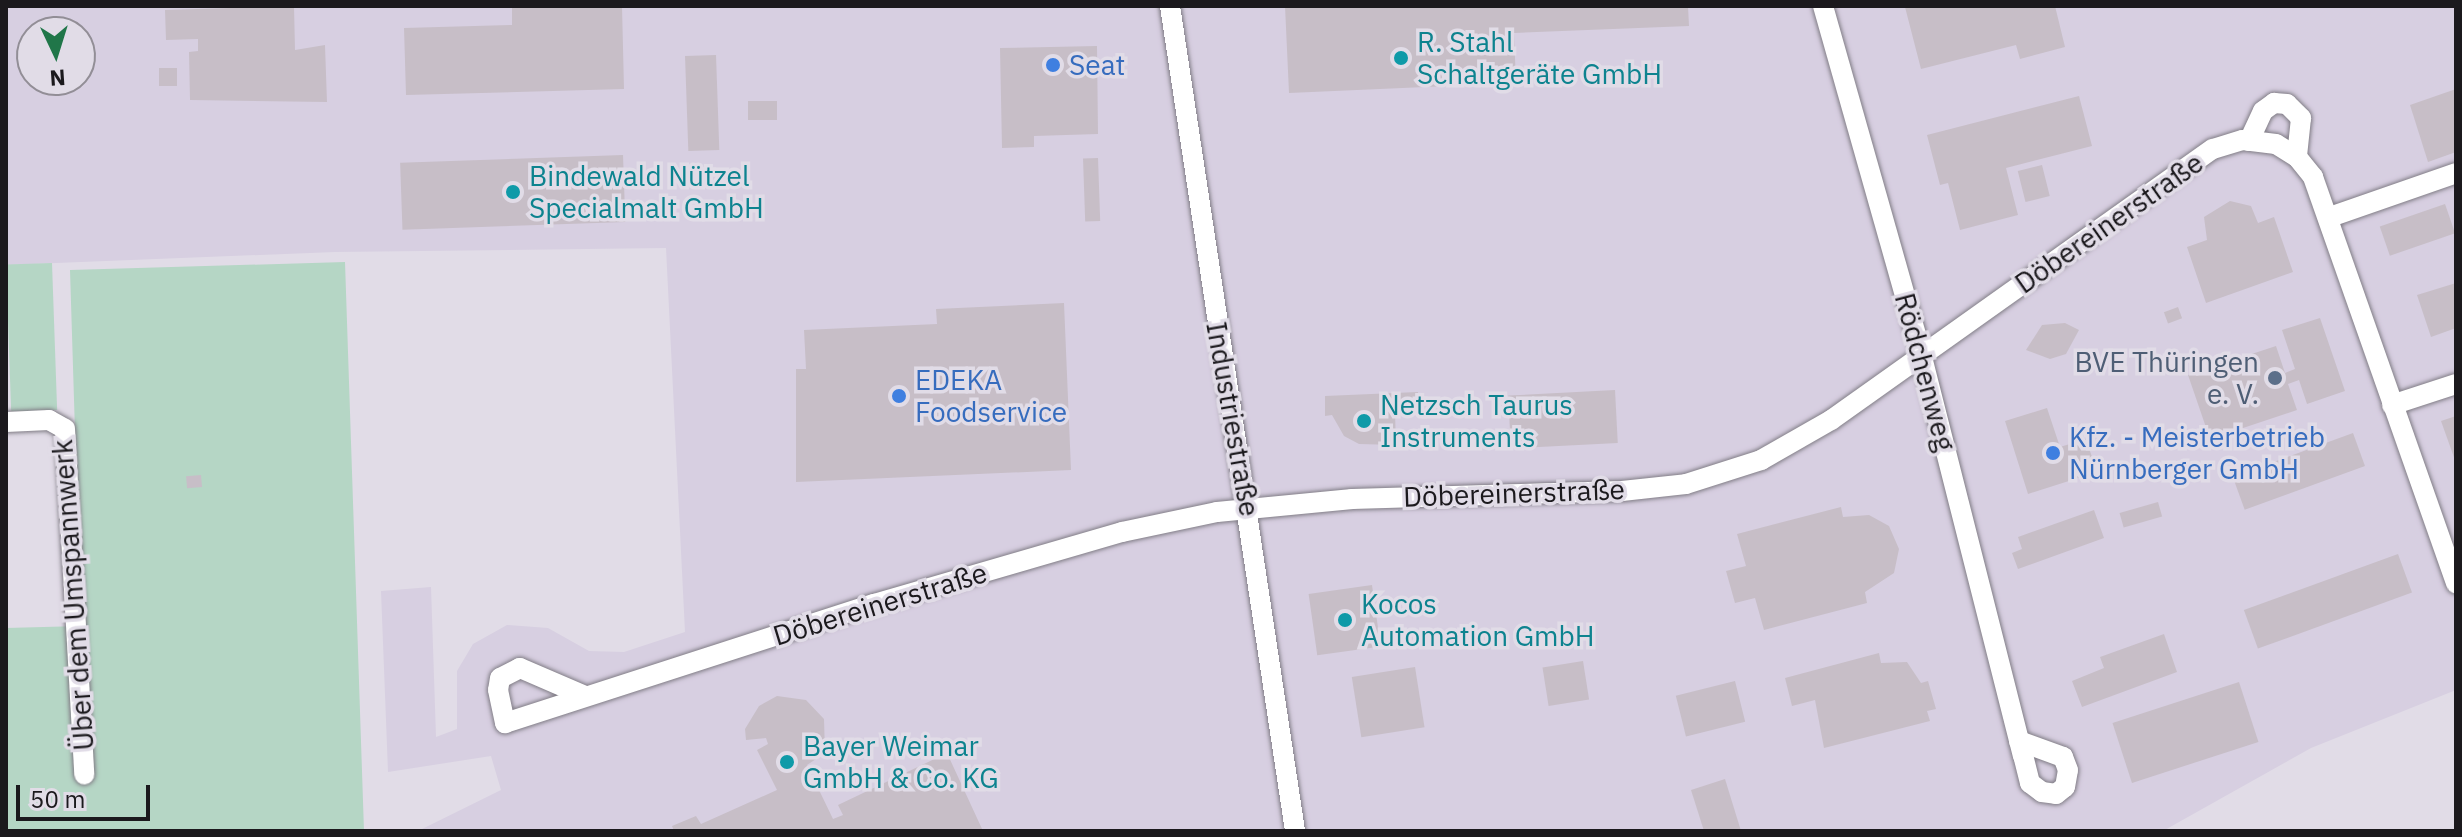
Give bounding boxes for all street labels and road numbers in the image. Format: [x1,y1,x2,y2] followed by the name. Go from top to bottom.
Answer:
[2009,146,2209,300] street label: Döbereinerstraße
[1888,289,1962,455] street label: Rödchenweg
[1199,319,1267,519] street label: Industriestraße
[45,438,101,752] street label: Über dem Umspannwerk
[1403,472,1625,514] street label: Döbereinerstraße
[769,556,991,652] street label: Döbereinerstraße

